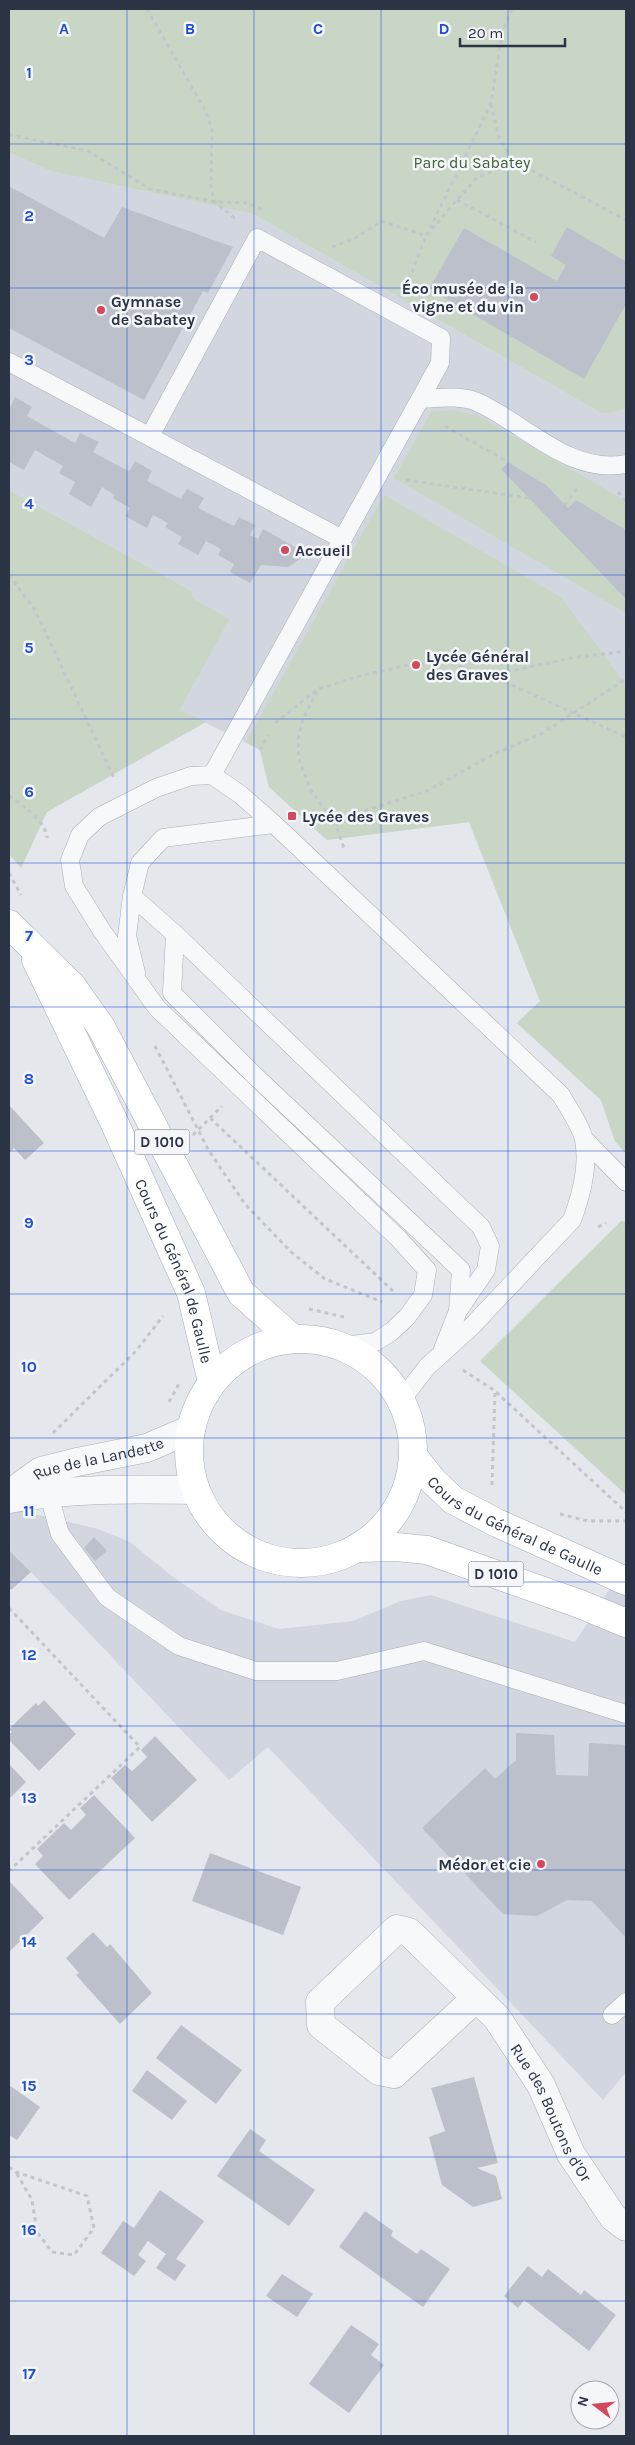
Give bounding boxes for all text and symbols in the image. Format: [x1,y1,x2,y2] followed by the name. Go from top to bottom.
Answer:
[460,15,565,47] scale bar
[59,19,69,38] text: A
[185,19,195,38] text: B
[313,19,323,38] text: C
[439,19,450,38] text: D
[468,24,503,42] text: 20 m
[26,63,32,82] text: 1
[414,153,531,172] park label: Parc du Sabatey
[24,206,34,225] text: 2
[402,279,524,316] place label: Éco musée de la vigne et du vin
[528,291,540,303] marker: Éco musée de la vigne et du vin
[111,292,195,329] place label: Gymnase de Sabatey
[95,304,107,316] marker: Gymnase de Sabatey
[24,350,34,369] text: 3
[24,494,34,513] text: 4
[295,541,351,560] place label: Accueil
[279,544,291,556] marker: Accueil
[24,638,34,657] text: 5
[426,647,529,684] place label: Lycée Général des Graves
[410,659,422,671] marker: Lycée Général des Graves
[24,782,34,801] text: 6
[302,807,429,826] place label: Lycée des Graves
[286,810,298,822] marker: Lycée des Graves
[25,926,33,945] text: 7
[24,1069,34,1088] text: 8
[134,1130,190,1154] road number: D 1010
[131,1176,216,1365] street label: Cours du Général de Gaulle
[24,1213,34,1232] text: 9
[21,1357,37,1376] text: 10
[29,1433,167,1484] street label: Rue de la Landette
[423,1472,606,1579] street label: Cours du Général de Gaulle
[23,1501,35,1520] text: 11
[468,1562,524,1586] road number: D 1010
[21,1645,37,1664] text: 12
[21,1788,37,1807] text: 13
[438,1855,531,1874] place label: Médor et cie
[535,1858,547,1870] marker: Médor et cie
[21,1932,37,1951] text: 14
[506,2040,596,2186] street label: Rue des Boutons d'Or
[21,2076,37,2095] text: 15
[21,2220,37,2239] text: 16
[22,2364,36,2383] text: 17
[570,2380,620,2430] north arrow
[573,2394,593,2409] text: N

